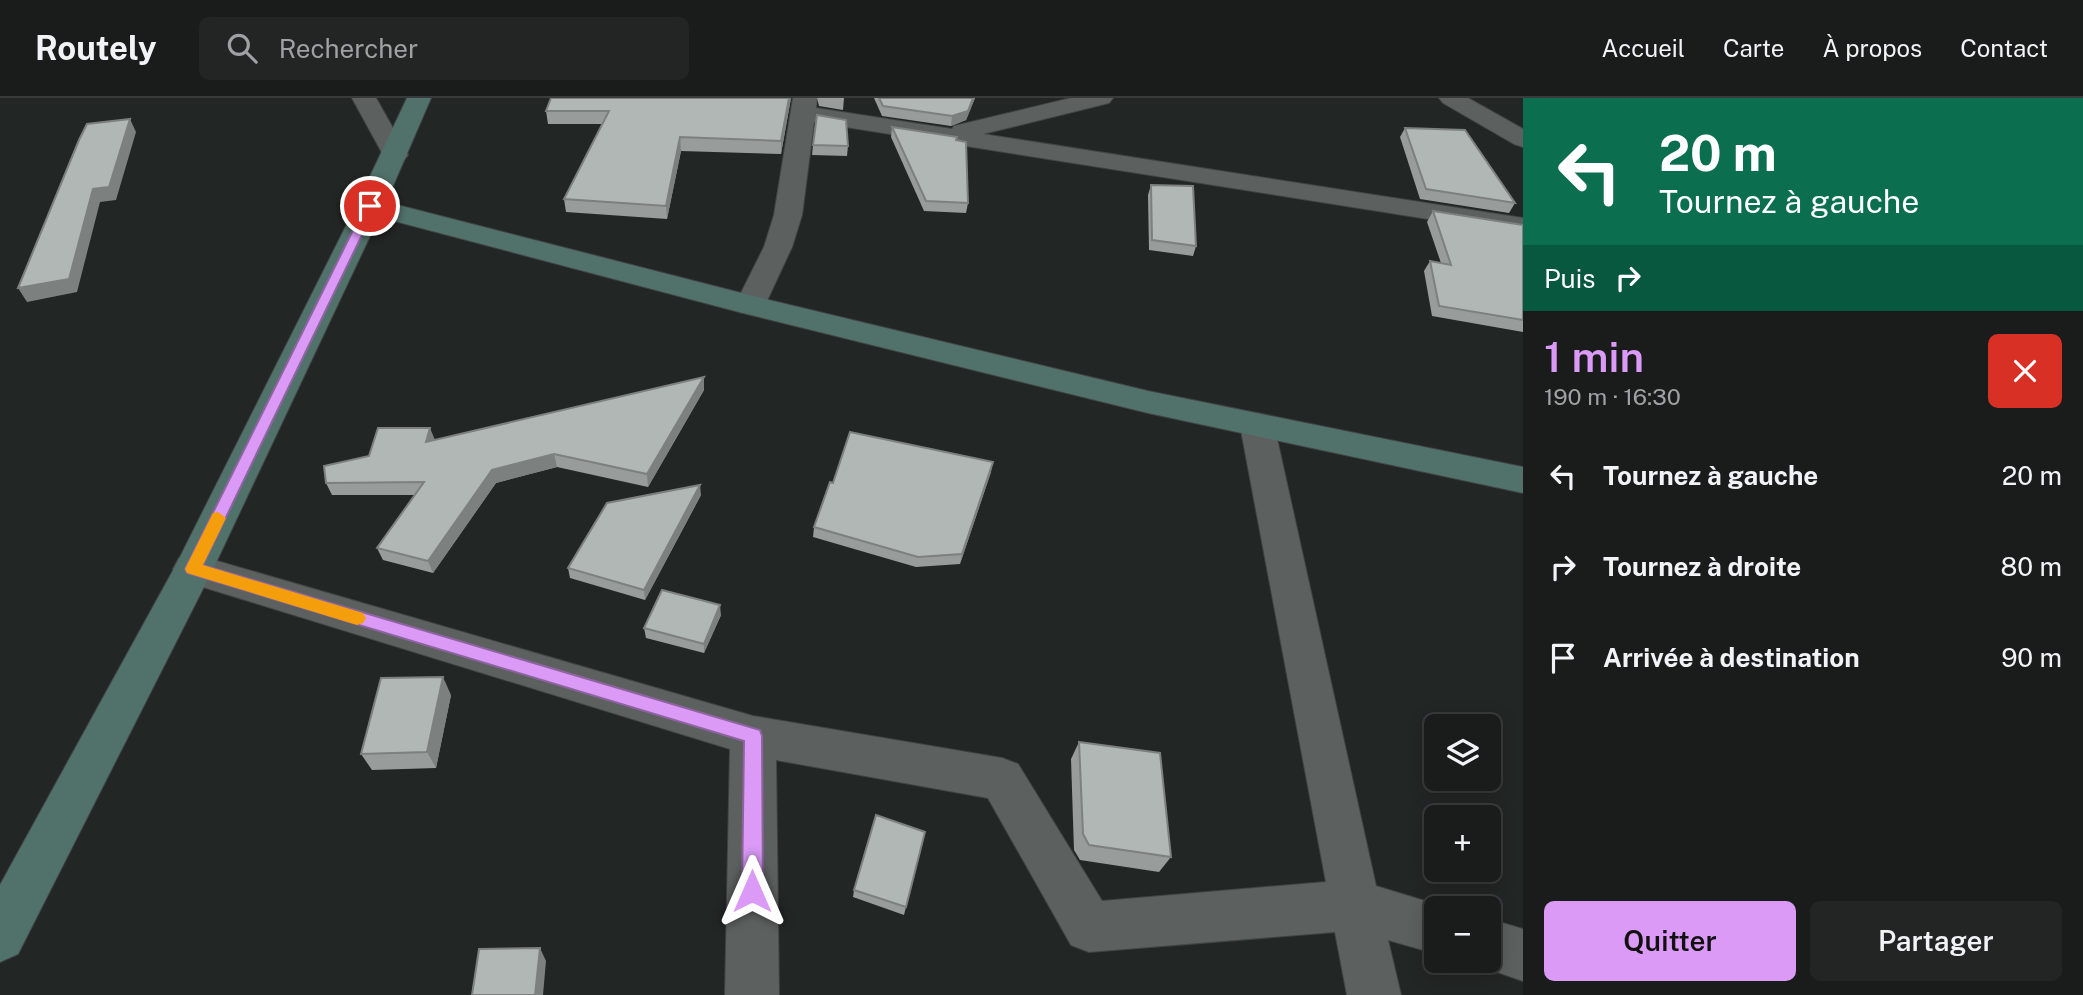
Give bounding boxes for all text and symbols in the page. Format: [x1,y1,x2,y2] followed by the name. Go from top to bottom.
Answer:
[199,17,689,80] search box
[35,29,157,67] text: Routely
[223,29,261,67] icon: search
[279,33,418,64] text: Rechercher
[1602,34,1685,62] text: Accueil
[1723,34,1784,62] text: Carte
[1822,34,1922,62] text: À propos
[1960,34,2048,62] text: Contact
[1659,124,1777,182] text: 20 m
[1544,126,1635,217] icon: left
[340,176,400,236] pin
[1659,183,1919,220] text: Tournez à gauche
[351,187,389,225] icon: arrive
[1609,259,1647,297] icon: right
[1544,263,1595,294] text: Puis
[1544,332,1644,381] text: 1 min
[1988,334,2062,408] button: close
[1544,383,1681,410] text: 190 m · 16:30
[1544,457,1582,495] icon: left
[1603,460,1818,491] text: Tournez à gauche
[2002,460,2062,491] text: 20 m
[1544,548,1582,586] icon: right
[1603,551,1801,582] text: Tournez à droite
[2001,551,2062,582] text: 80 m
[1544,639,1582,677] icon: arrive
[1603,642,1860,673] text: Arrivée à destination
[2001,642,2062,673] text: 90 m
[1424,714,1501,973] map controls
[1424,714,1501,791] button: layers
[1424,805,1501,882] button: +
[715,854,789,928] position arrow
[1424,896,1501,973] button: −
[1544,901,1796,981] button: Quitter
[1810,901,2062,981] button: Partager

